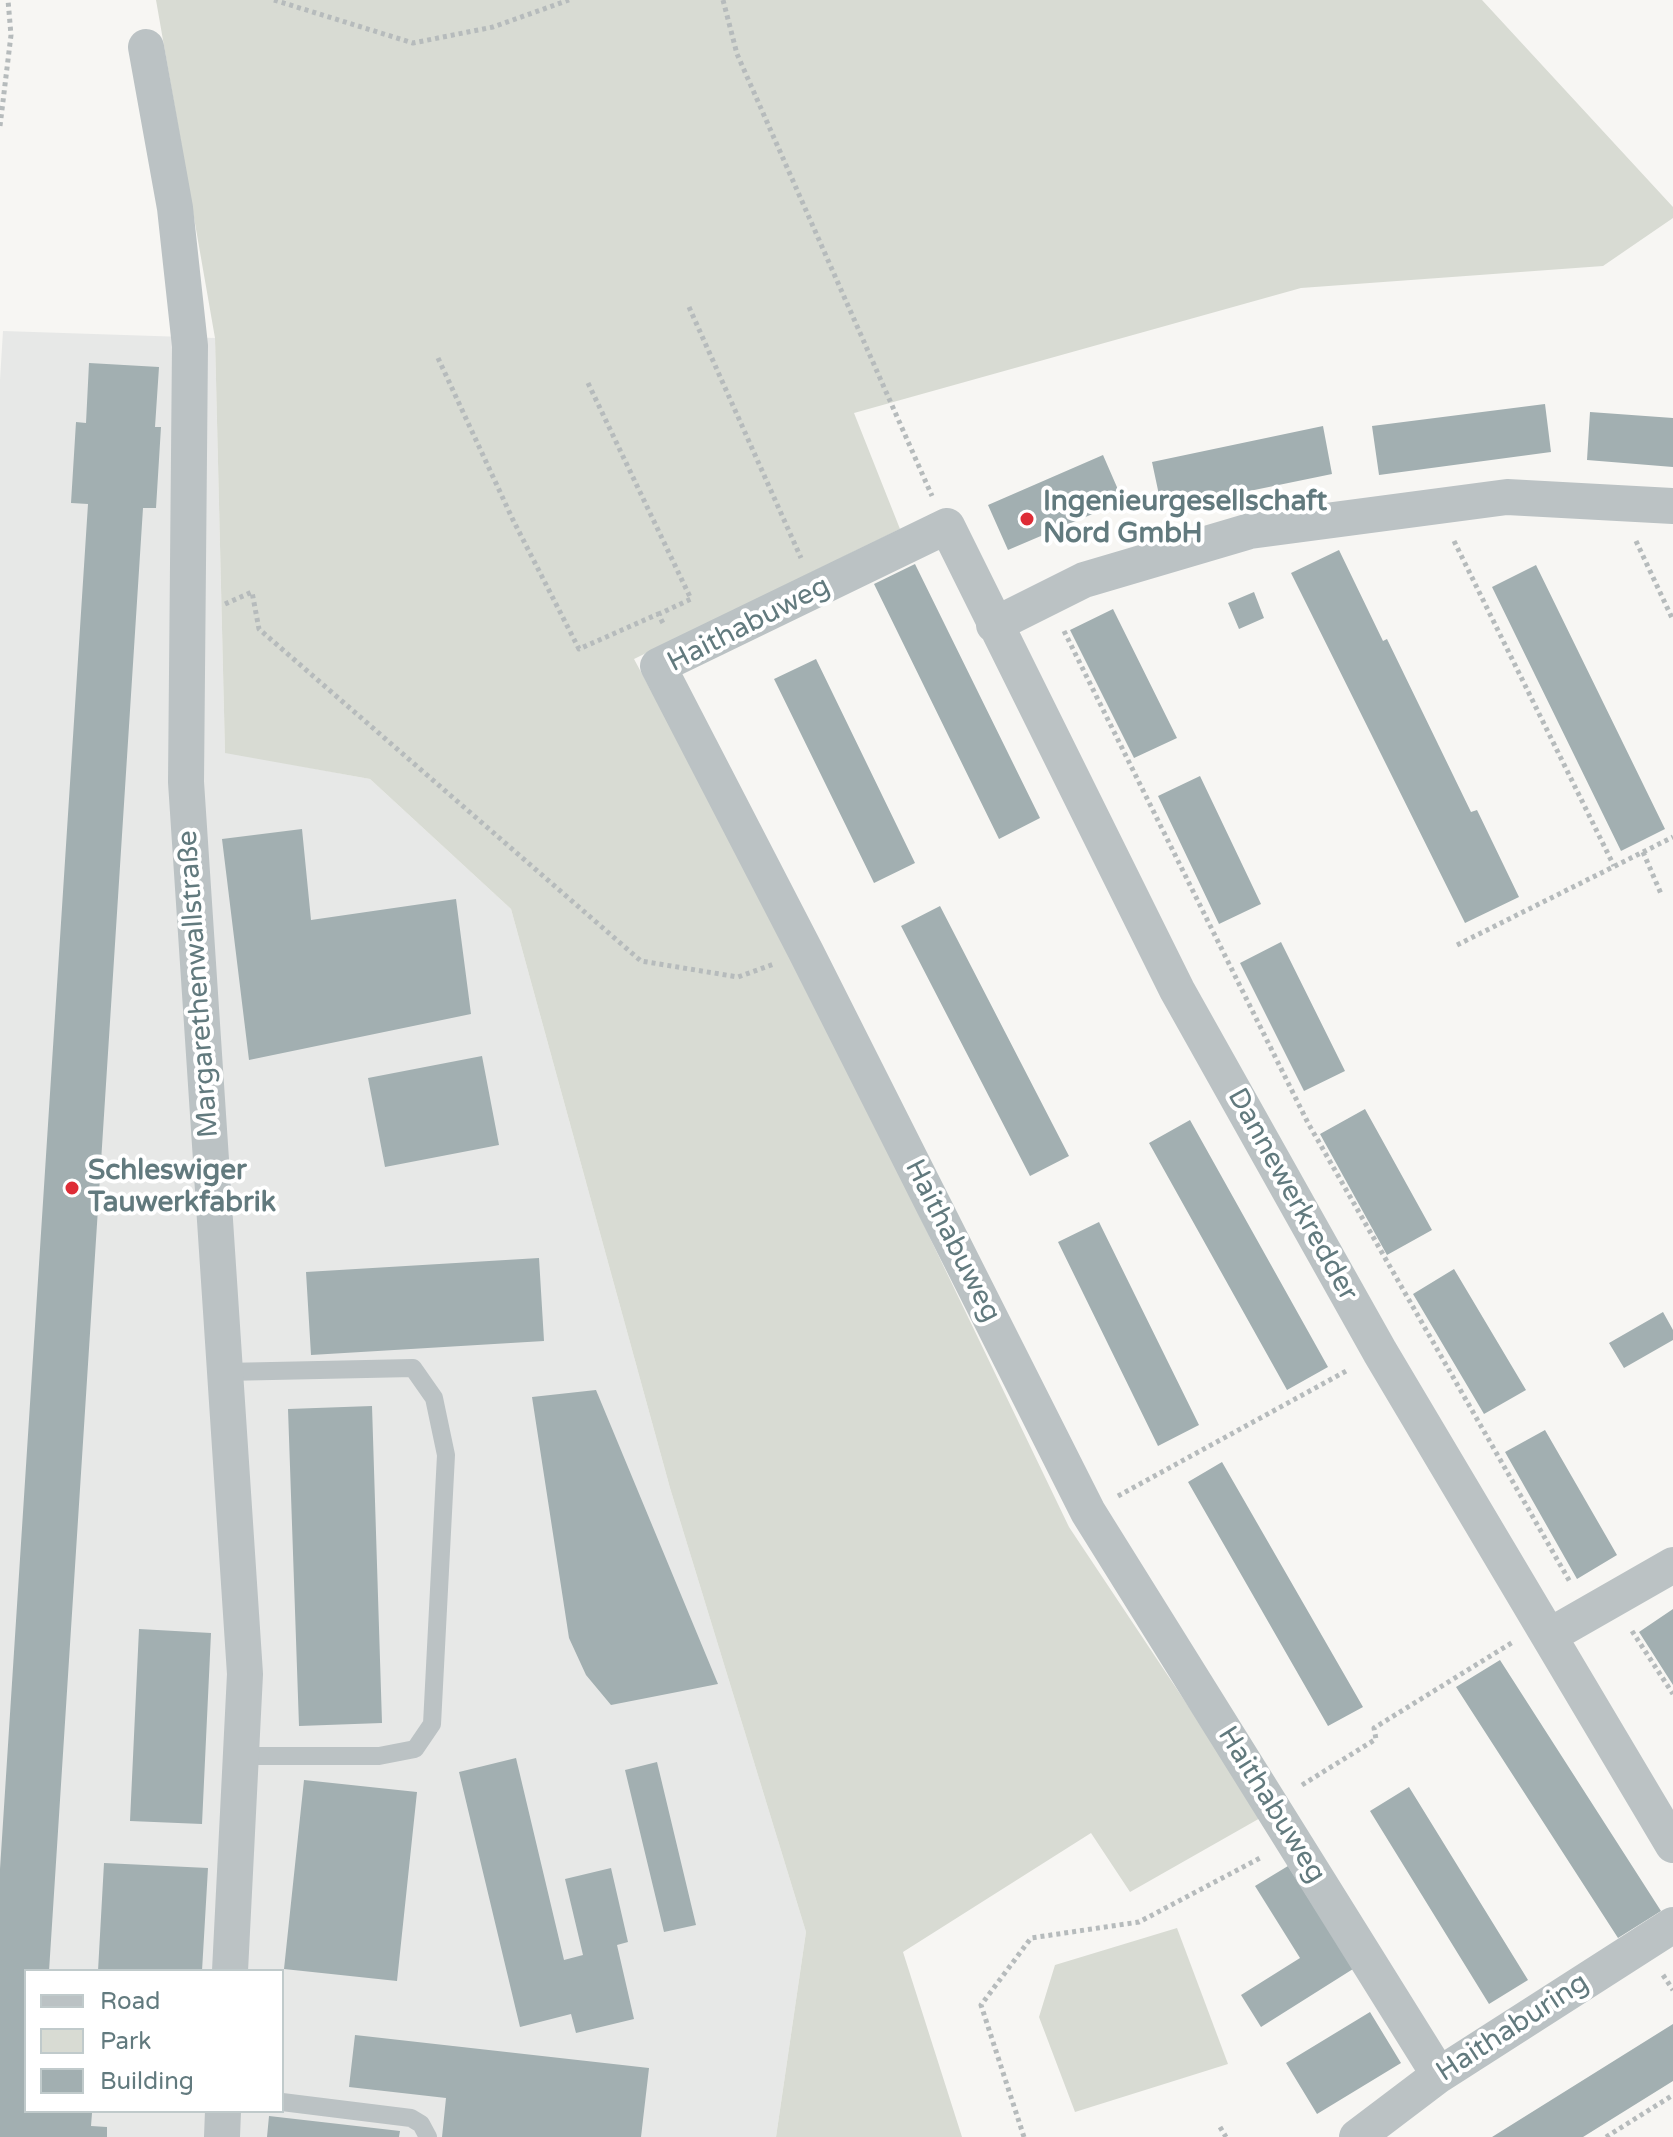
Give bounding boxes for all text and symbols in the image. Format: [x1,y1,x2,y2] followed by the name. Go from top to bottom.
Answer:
[1043,486,1327,552] place label: Ingenieurgesellschaft Nord GmbH
[1018,510,1036,528] marker: Ingenieurgesellschaft Nord GmbH
[662,570,836,680] street label: Haithabuweg
[171,829,227,1139] street label: Margarethenwallstraße
[1220,1083,1364,1307] street label: Dannewerkredder
[897,1154,1007,1328] street label: Haithabuweg
[88,1155,276,1221] place label: Schleswiger Tauwerkfabrik
[63,1179,81,1197] marker: Schleswiger Tauwerkfabrik
[1210,1721,1332,1889] street label: Haithabuweg
[1431,1966,1595,2090] street label: Haithaburing
[24,1969,284,2113] legend
[100,1987,160,2016] text: Road
[100,2027,151,2056] text: Park
[100,2067,194,2096] text: Building

